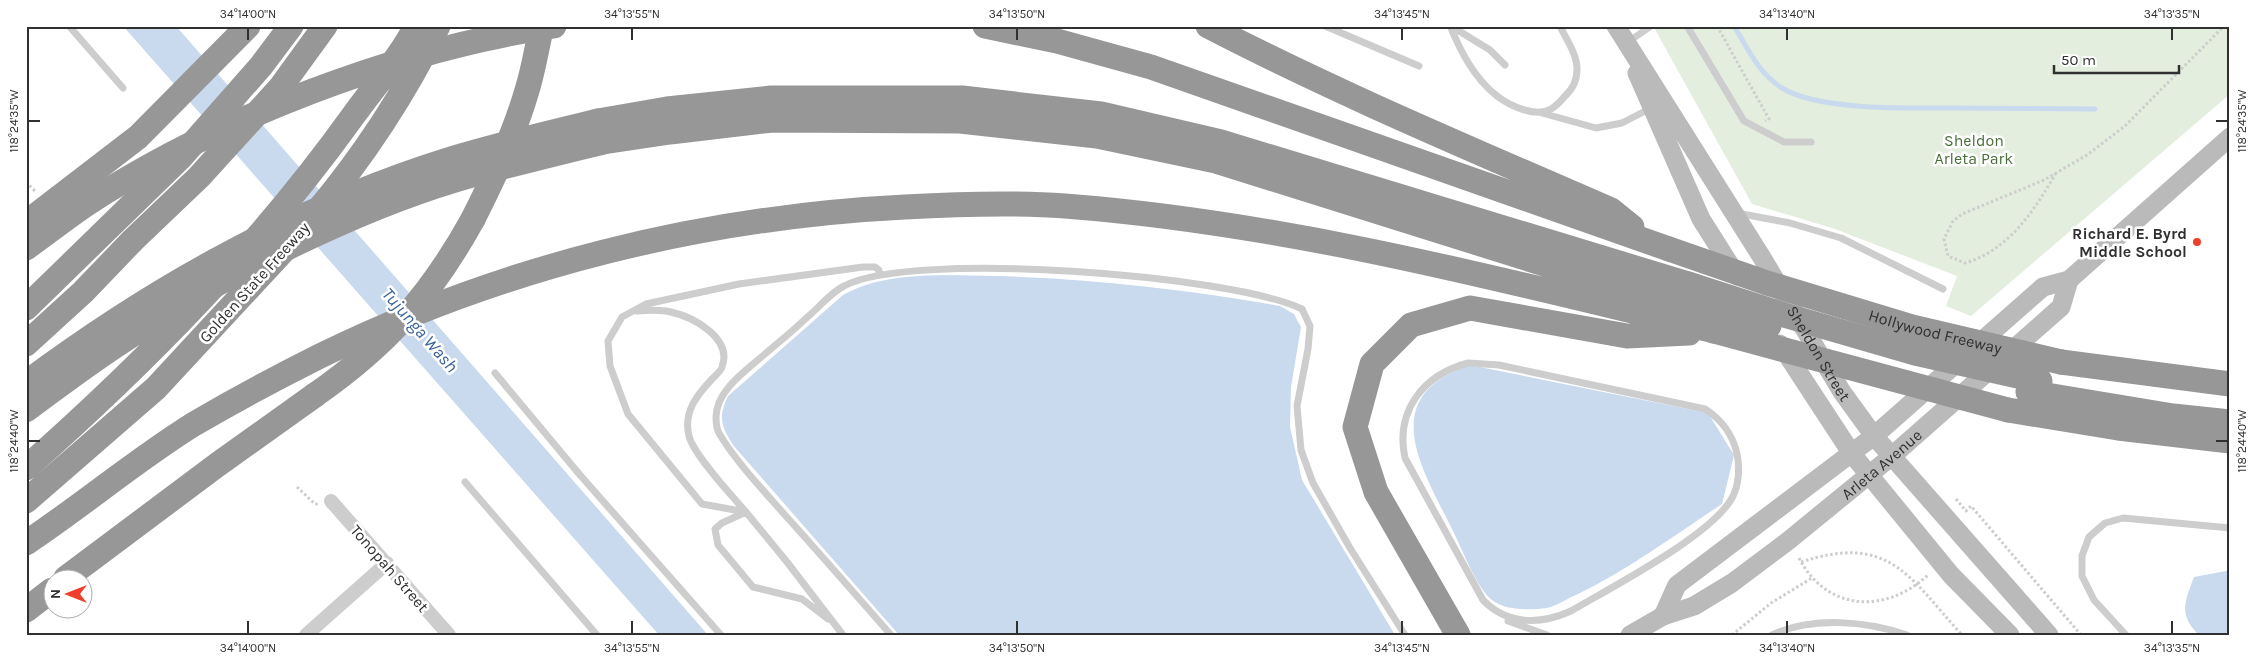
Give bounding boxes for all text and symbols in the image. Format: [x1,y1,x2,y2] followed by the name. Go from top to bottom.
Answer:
[220,7,276,21] text: 34°14'00"N
[604,7,660,21] text: 34°13'55"N
[989,7,1045,21] text: 34°13'50"N
[1374,7,1430,21] text: 34°13'45"N
[1759,7,1815,21] text: 34°13'40"N
[2144,7,2200,21] text: 34°13'35"N
[2054,42,2178,74] scale bar
[2061,51,2096,69] text: 50 m
[7,89,21,152] text: 118°24'35"W
[2235,89,2249,152] text: 118°24'35"W
[1935,131,2013,168] park label: Sheldon Arleta Park
[195,218,314,347] street label: Golden State Freeway
[2072,224,2187,261] place label: Richard E. Byrd Middle School
[2191,236,2203,248] marker: Richard E. Byrd Middle School
[377,283,463,377] water label: Tujunga Wash
[1783,302,1854,405] street label: Sheldon Street
[1866,305,2004,358] street label: Hollywood Freeway
[7,409,21,472] text: 118°24'40"W
[2235,409,2249,472] text: 118°24'40"W
[1838,425,1926,504] street label: Arleta Avenue
[347,521,433,616] street label: Tonopah Street
[42,568,92,618] north arrow
[47,589,64,599] text: N
[220,641,276,655] text: 34°14'00"N
[604,641,660,655] text: 34°13'55"N
[989,641,1045,655] text: 34°13'50"N
[1374,641,1430,655] text: 34°13'45"N
[1759,641,1815,655] text: 34°13'40"N
[2144,641,2200,655] text: 34°13'35"N

